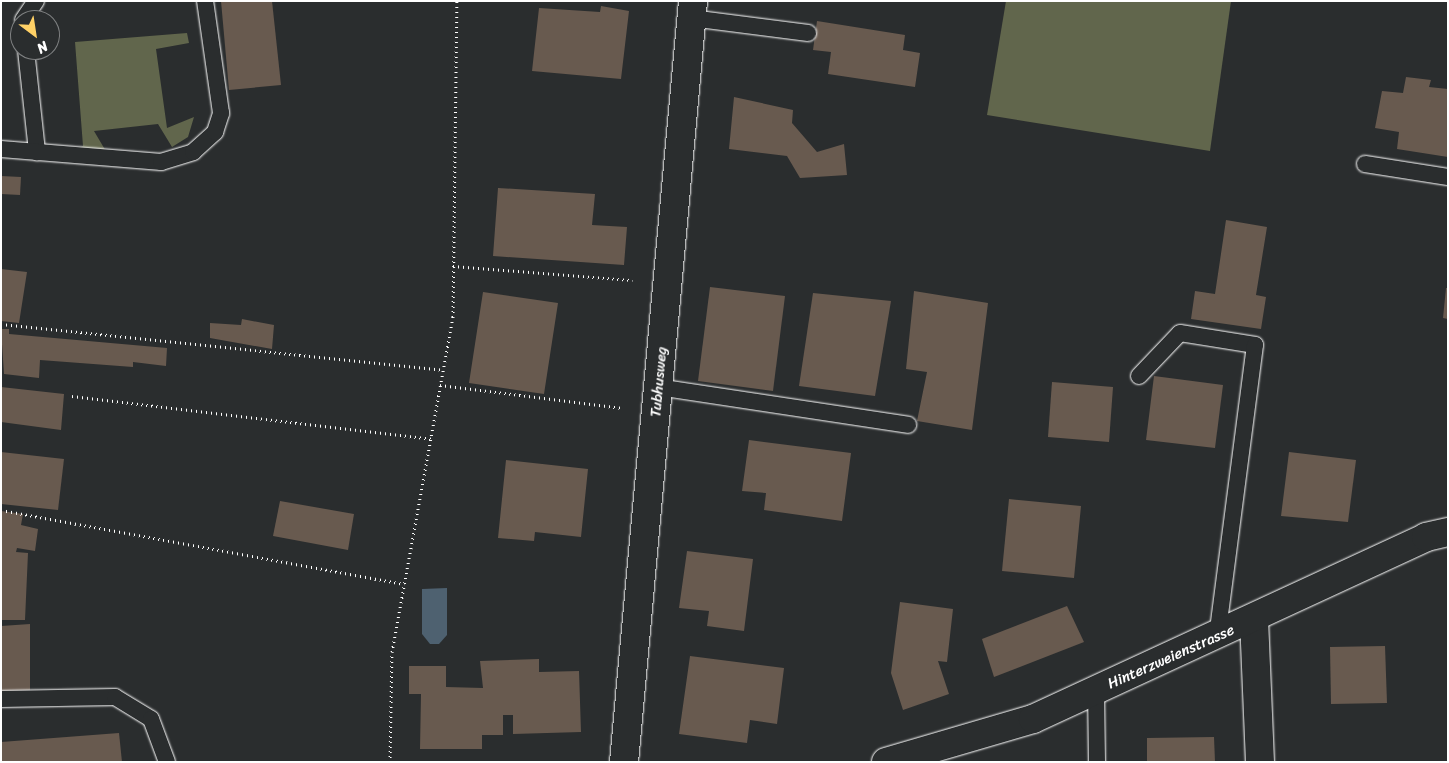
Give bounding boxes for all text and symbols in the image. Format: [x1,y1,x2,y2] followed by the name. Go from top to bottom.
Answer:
[10,10,60,60] north arrow
[32,34,53,61] text: N
[647,346,671,418] street label: Tubhusweg
[1105,621,1237,693] street label: Hinterzweienstrasse

